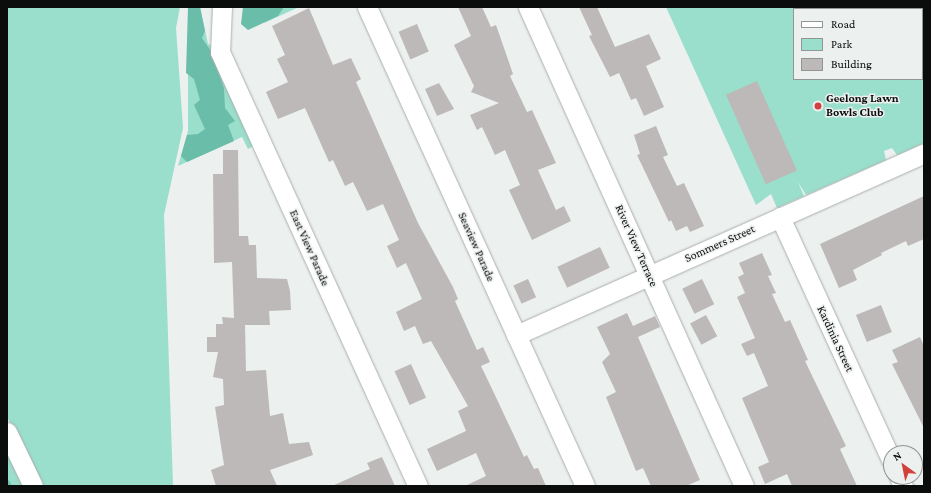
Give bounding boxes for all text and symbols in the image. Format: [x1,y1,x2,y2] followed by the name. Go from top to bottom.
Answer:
[793,8,923,80] legend
[831,17,855,31] text: Road
[831,37,852,51] text: Park
[831,57,872,71] text: Building
[826,92,899,120] place label: Geelong Lawn Bowls Club
[813,101,823,111] marker: Geelong Lawn Bowls Club
[611,203,661,289] street label: River View Terrace
[286,208,332,288] street label: East View Parade
[454,210,498,284] street label: Seaview Parade
[683,222,757,266] street label: Sommers Street
[813,304,857,374] street label: Kardinia Street
[883,445,923,485] north arrow
[891,449,903,463] text: N

